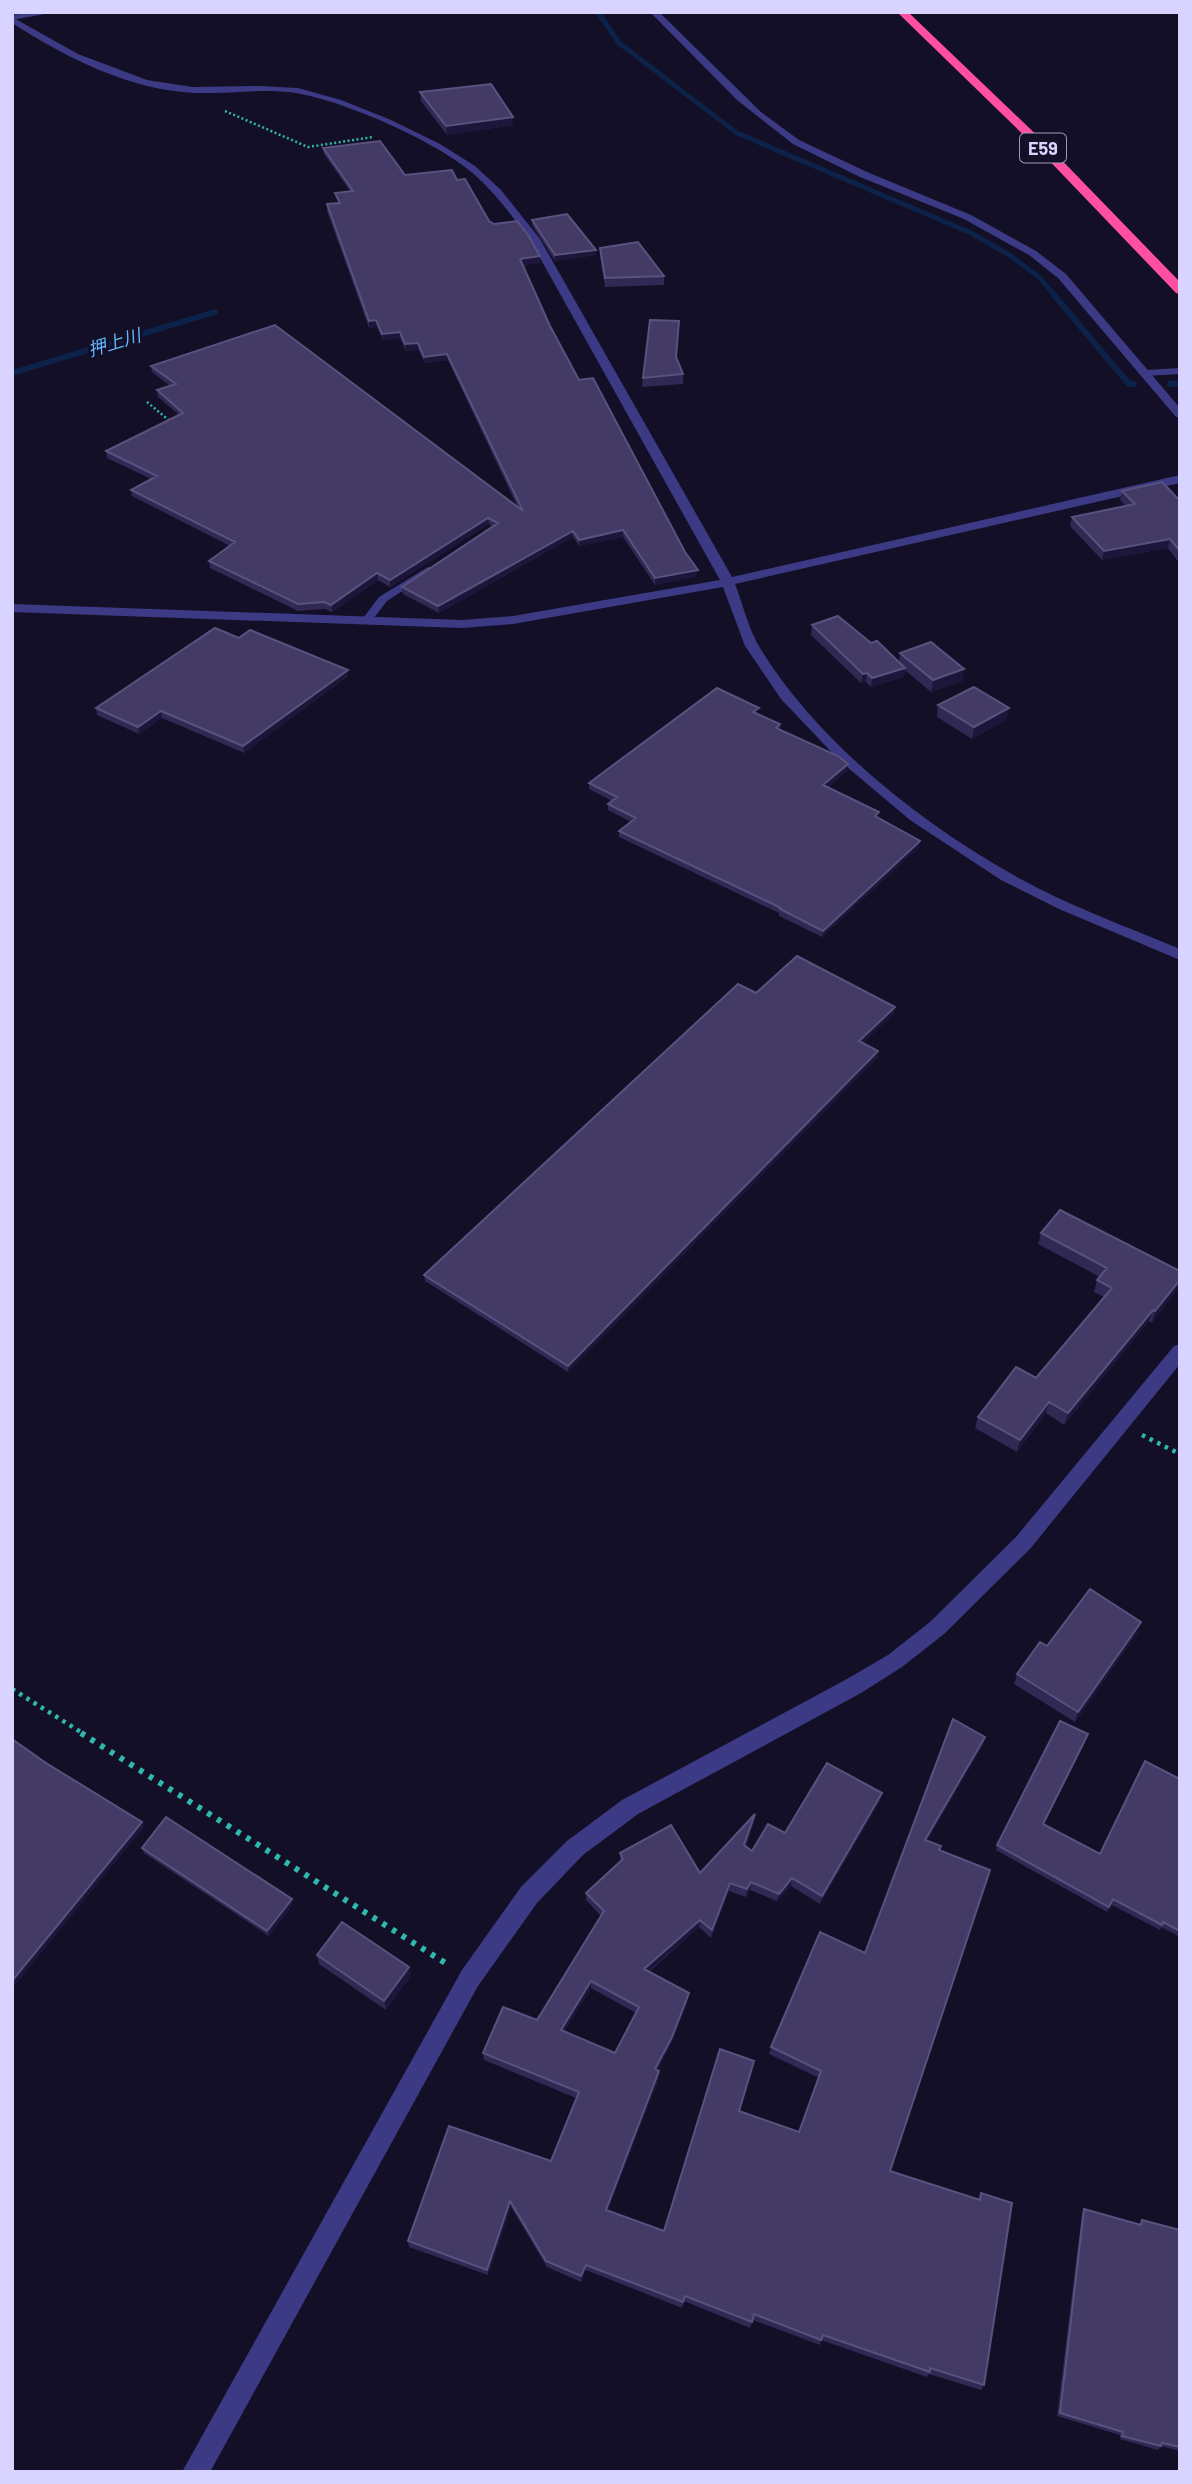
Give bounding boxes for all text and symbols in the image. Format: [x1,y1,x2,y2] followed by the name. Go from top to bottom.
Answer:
[1020,134,1066,162] road number: E59
[85,323,145,360] water label: 押上川

